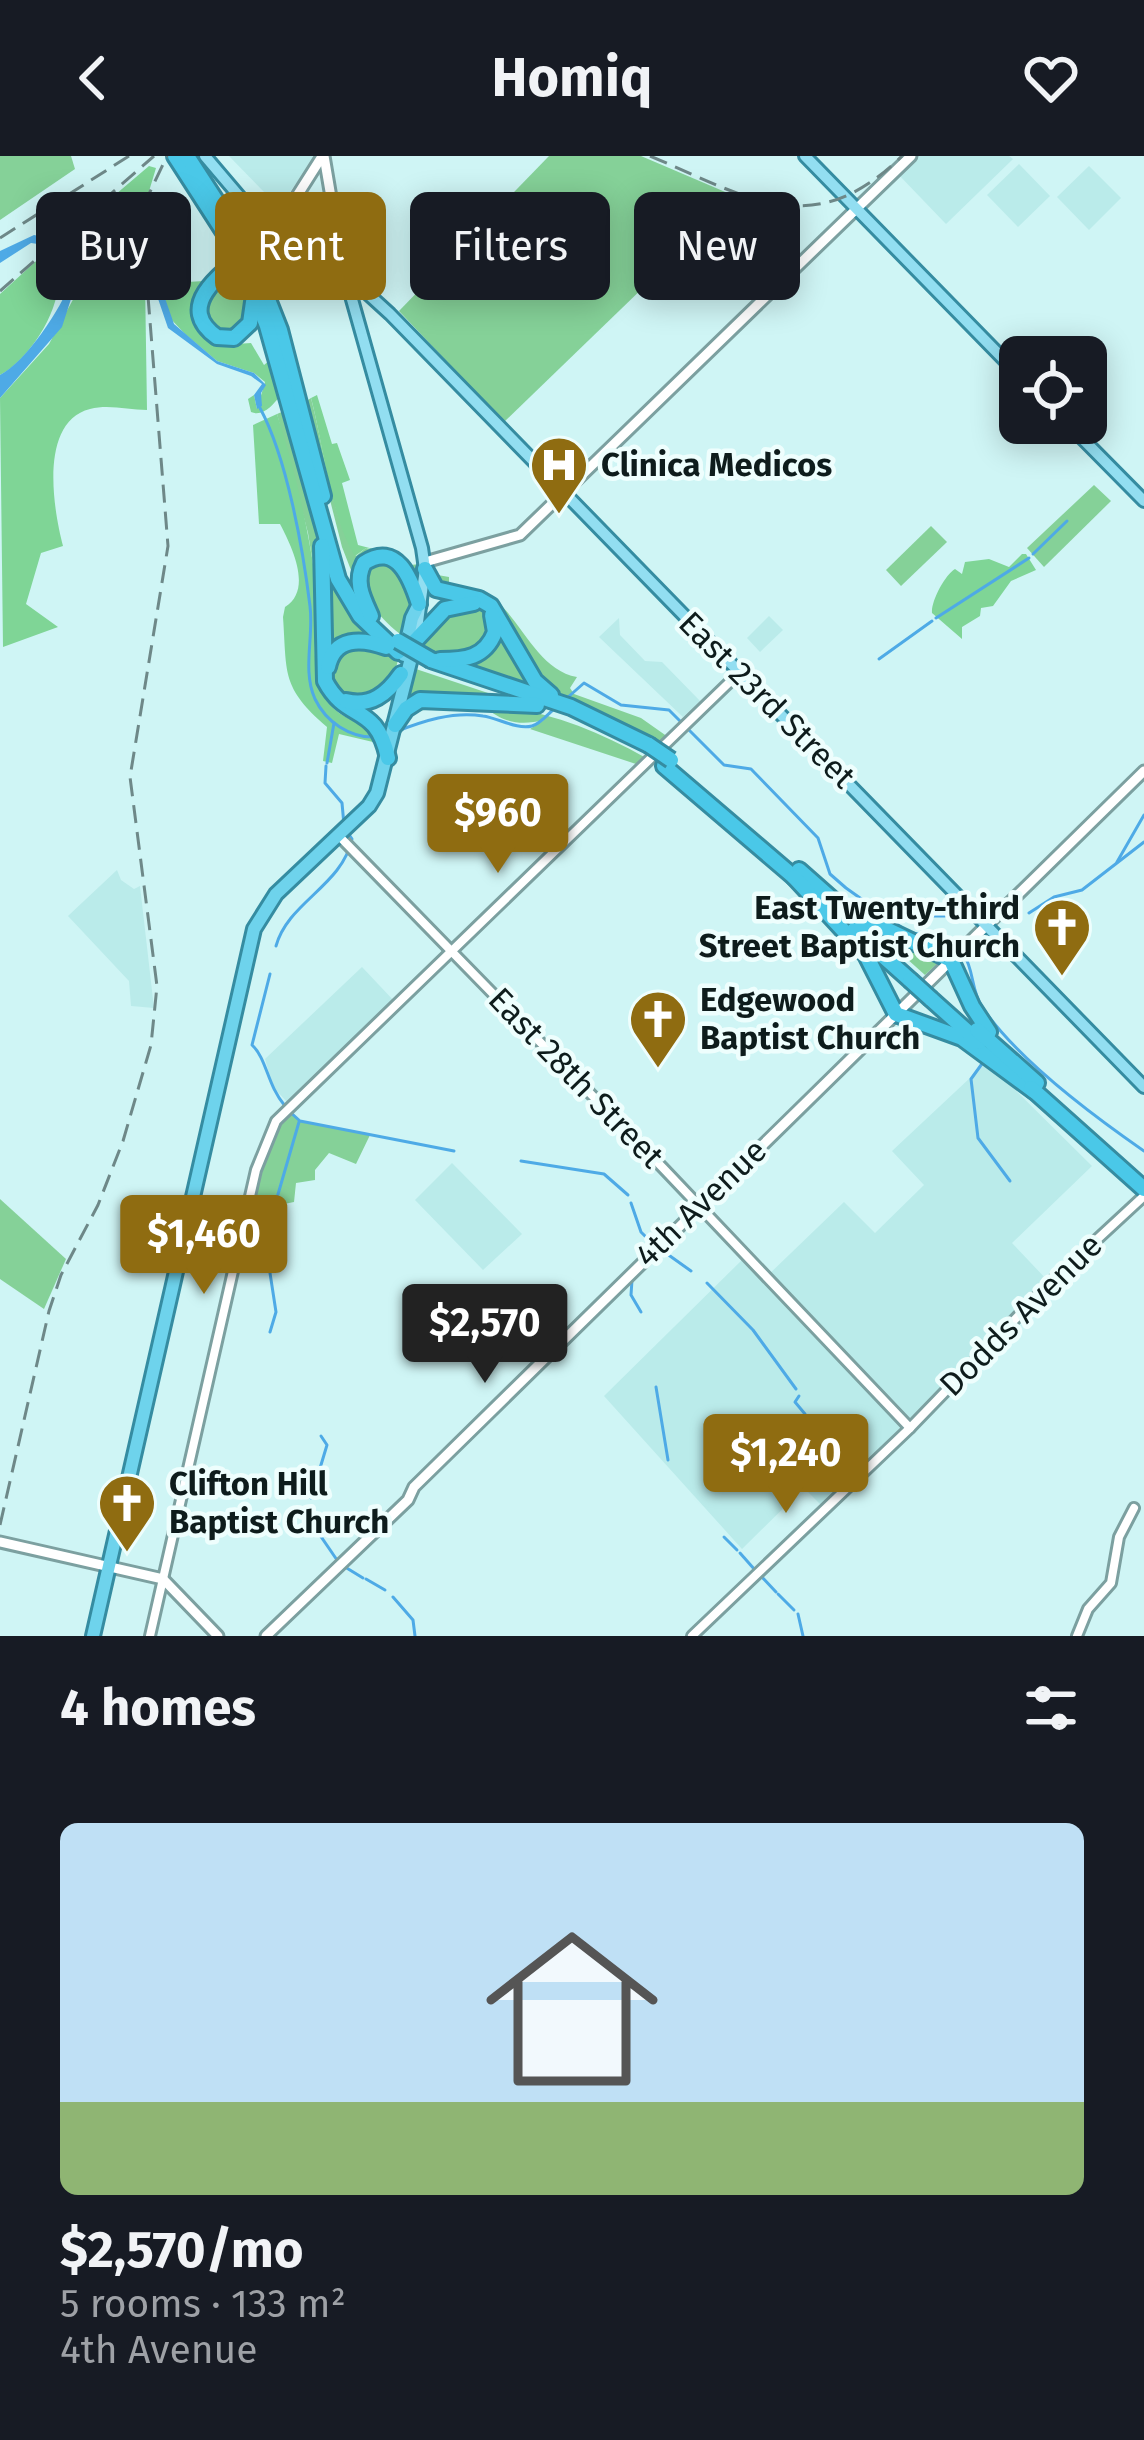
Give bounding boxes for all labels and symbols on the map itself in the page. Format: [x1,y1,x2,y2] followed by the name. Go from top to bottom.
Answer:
[528,434,590,516] hospital icon: Clinica Medicos
[601,445,832,485] place label: Clinica Medicos
[670,603,864,797] street label: East 23rd Street
[427,774,569,876] pin: $960
[699,888,1020,966] place label: East Twenty-third Street Baptist Church
[1031,896,1093,978] church icon: East Twenty-third Street Baptist Church
[480,980,672,1176] street label: East 28th Street
[700,980,920,1058] place label: Edgewood Baptist Church
[627,988,689,1070] church icon: Edgewood Baptist Church
[627,1131,775,1275] street label: 4th Avenue
[106,1195,302,1297] pin: $1,460
[931,1225,1111,1405] street label: Dodds Avenue
[387,1284,583,1386] pin: $2,570
[688,1414,884,1516] pin: $1,240
[169,1464,389,1542] place label: Clifton Hill Baptist Church
[96,1472,158,1554] church icon: Clifton Hill Baptist Church

